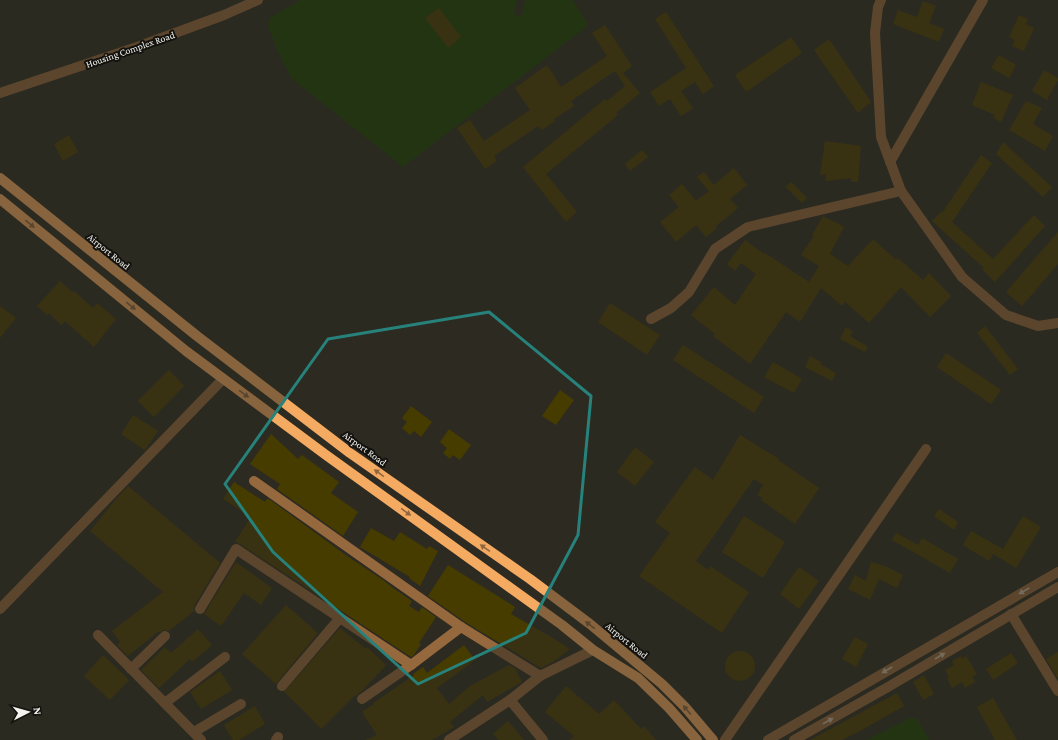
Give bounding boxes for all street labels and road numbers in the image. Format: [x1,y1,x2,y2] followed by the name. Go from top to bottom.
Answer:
[84,29,177,70] street label: Housing Complex Road
[85,231,133,272] street label: Airport Road
[341,429,389,468] street label: Airport Road
[603,620,651,661] street label: Airport Road

